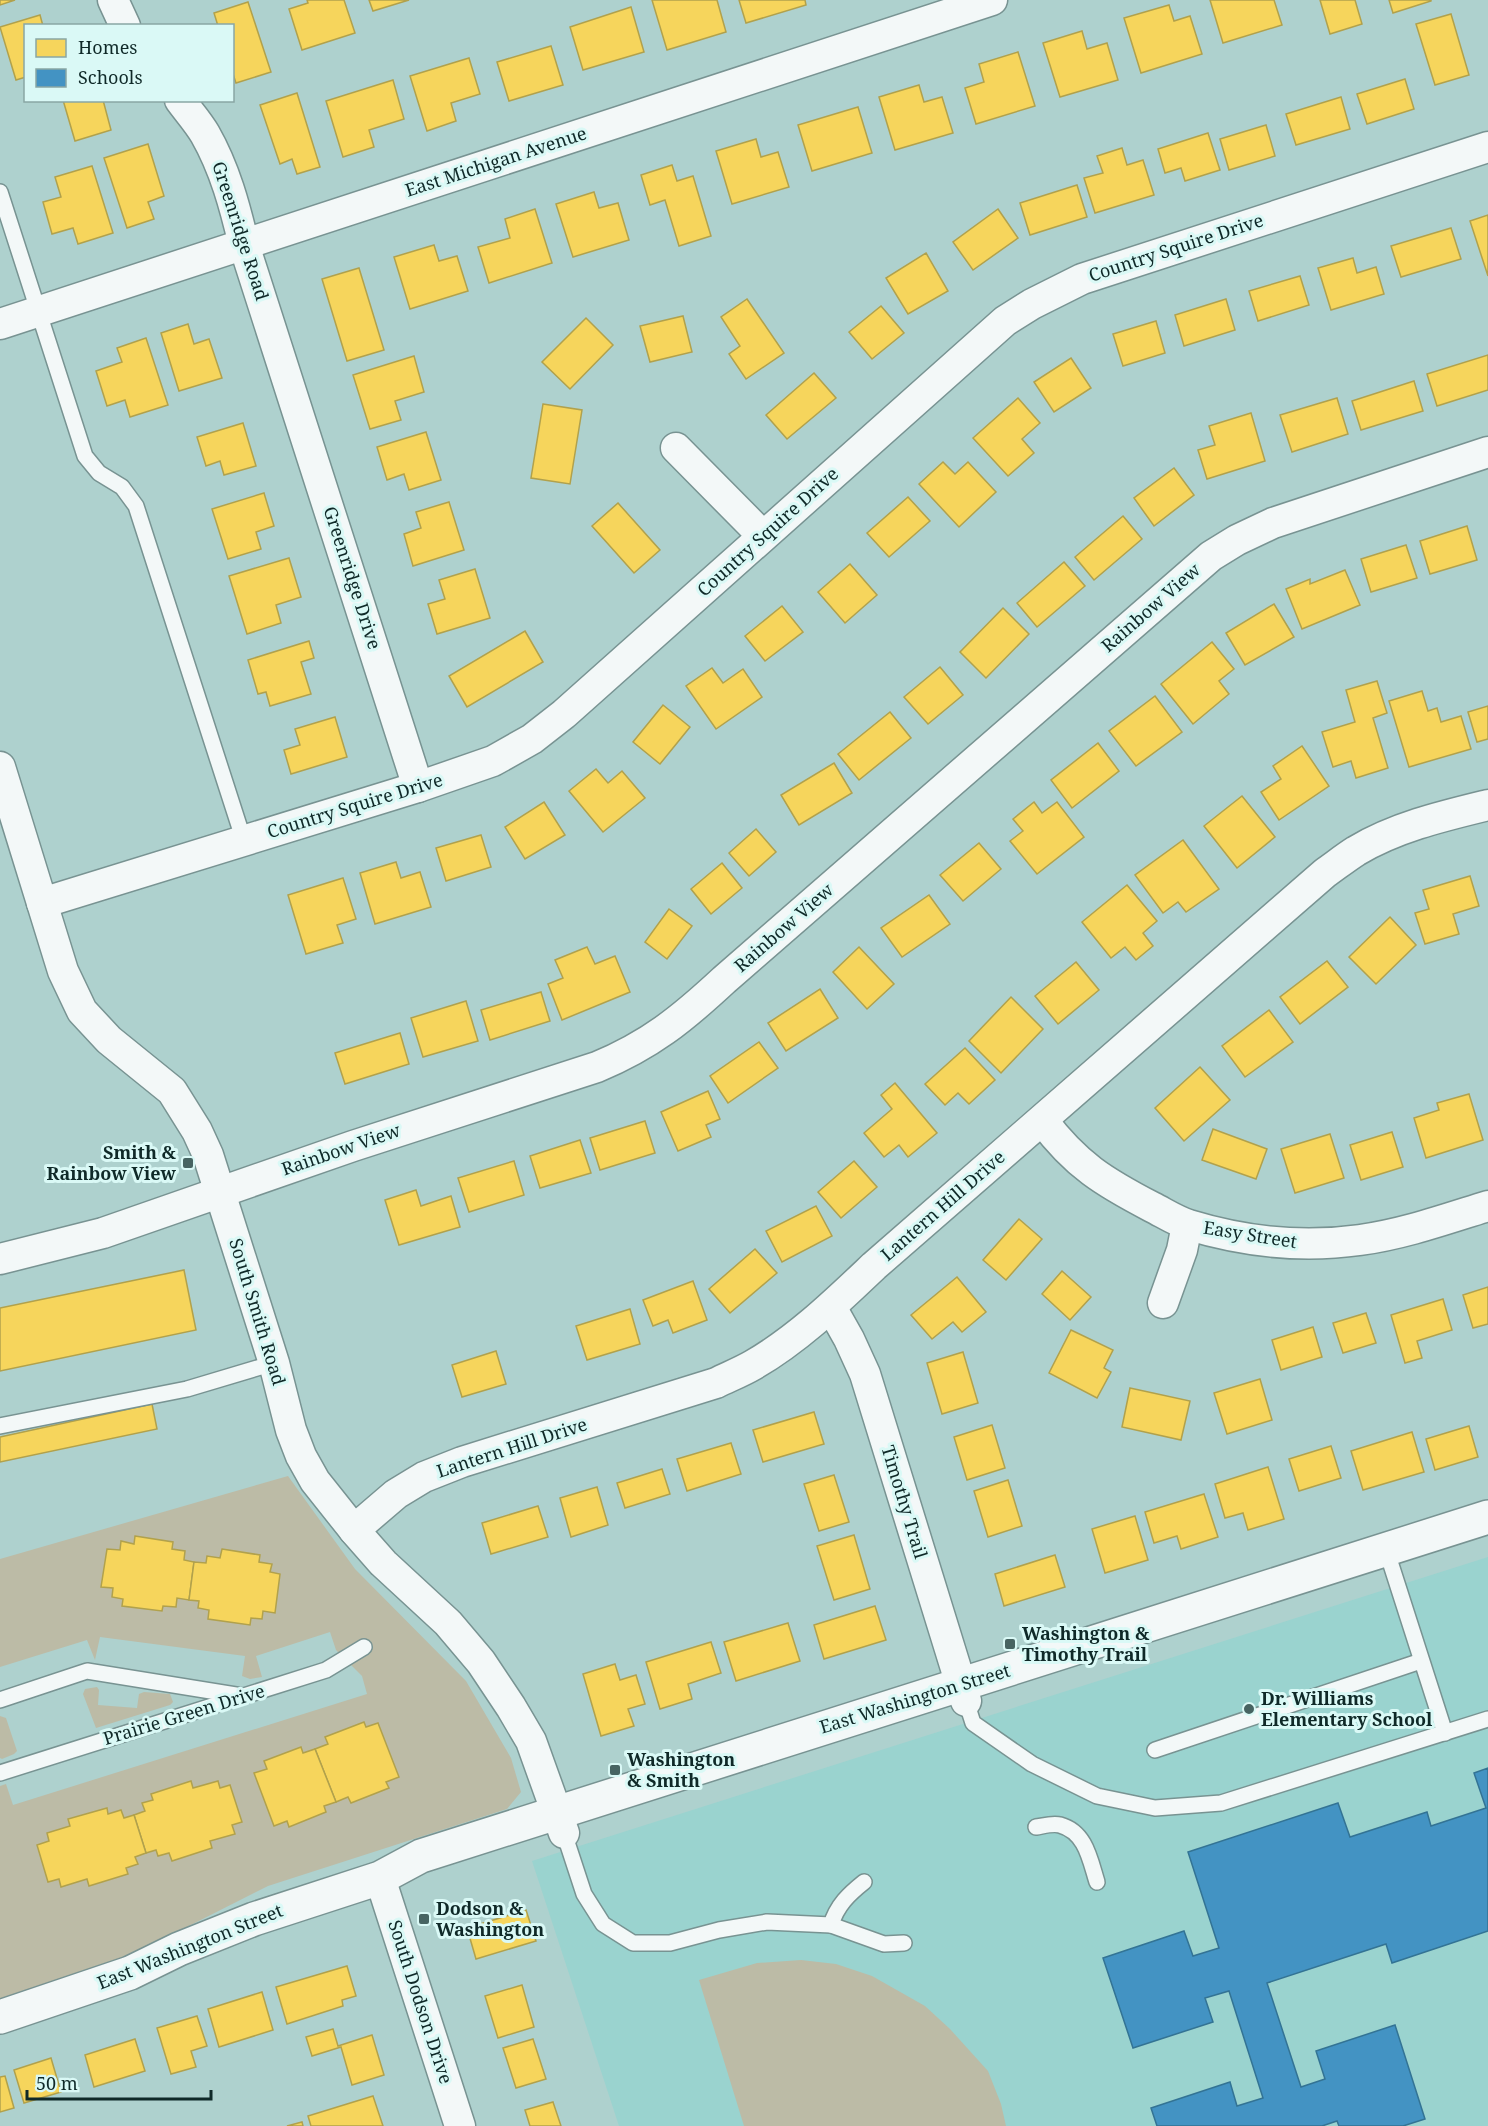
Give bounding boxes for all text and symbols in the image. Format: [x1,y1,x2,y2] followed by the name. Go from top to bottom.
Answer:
[24,24,234,102] legend
[78,35,137,59] text: Homes
[78,65,143,89] text: Schools
[402,120,590,202] street label: East Michigan Avenue
[207,158,275,303] street label: Greenridge Road
[1085,207,1266,287] street label: Country Squire Drive
[692,461,843,601] street label: Country Squire Drive
[319,503,387,652] street label: Greenridge Drive
[1096,557,1205,657] street label: Rainbow View
[264,767,445,843] street label: Country Squire Drive
[729,877,838,977] street label: Rainbow View
[278,1117,404,1181] street label: Rainbow View
[47,1140,177,1185] place label: Smith & Rainbow View
[875,1145,1009,1266] street label: Lantern Hill Drive
[181,1156,195,1170] marker: Smith & Rainbow View
[1202,1215,1299,1253] street label: Easy Street
[224,1235,292,1388] street label: South Smith Road
[433,1411,590,1483] street label: Lantern Hill Drive
[876,1442,934,1562] street label: Timothy Trail
[1022,1621,1150,1666] place label: Washington & Timothy Trail
[1003,1637,1017,1651] marker: Washington & Timothy Trail
[817,1658,1013,1738] street label: East Washington Street
[100,1678,267,1750] street label: Prairie Green Drive
[1261,1686,1433,1731] place label: Dr. Williams Elementary School
[1242,1702,1256,1716] marker: Dr. Williams Elementary School
[627,1747,735,1792] place label: Washington & Smith
[608,1763,622,1777] marker: Washington & Smith
[436,1896,544,1941] place label: Dodson & Washington
[93,1898,286,1994] street label: East Washington Street
[417,1912,431,1926] marker: Dodson & Washington
[383,1917,459,2087] street label: South Dodson Drive
[27,2063,212,2101] scale bar
[36,2071,78,2095] text: 50 m

